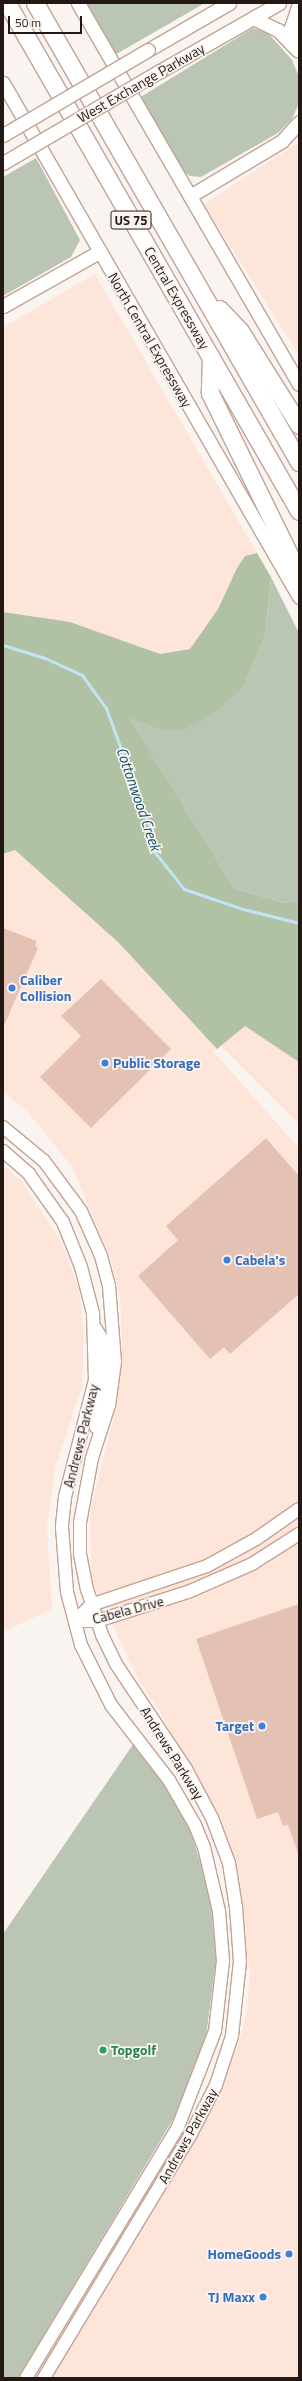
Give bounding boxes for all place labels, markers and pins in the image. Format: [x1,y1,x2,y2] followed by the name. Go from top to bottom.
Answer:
[20,972,72,1004] place label: Caliber Collision
[7,983,17,993] marker: Caliber Collision
[113,1055,200,1071] place label: Public Storage
[100,1058,110,1068] marker: Public Storage
[235,1252,285,1268] place label: Cabela's
[222,1255,232,1265] marker: Cabela's
[216,1718,254,1734] place label: Target
[257,1721,267,1731] marker: Target
[111,2042,156,2058] place label: Topgolf
[98,2045,108,2055] marker: Topgolf
[208,2246,281,2262] place label: HomeGoods
[284,2249,294,2259] marker: HomeGoods
[208,2289,255,2305] place label: TJ Maxx
[258,2292,268,2302] marker: TJ Maxx

